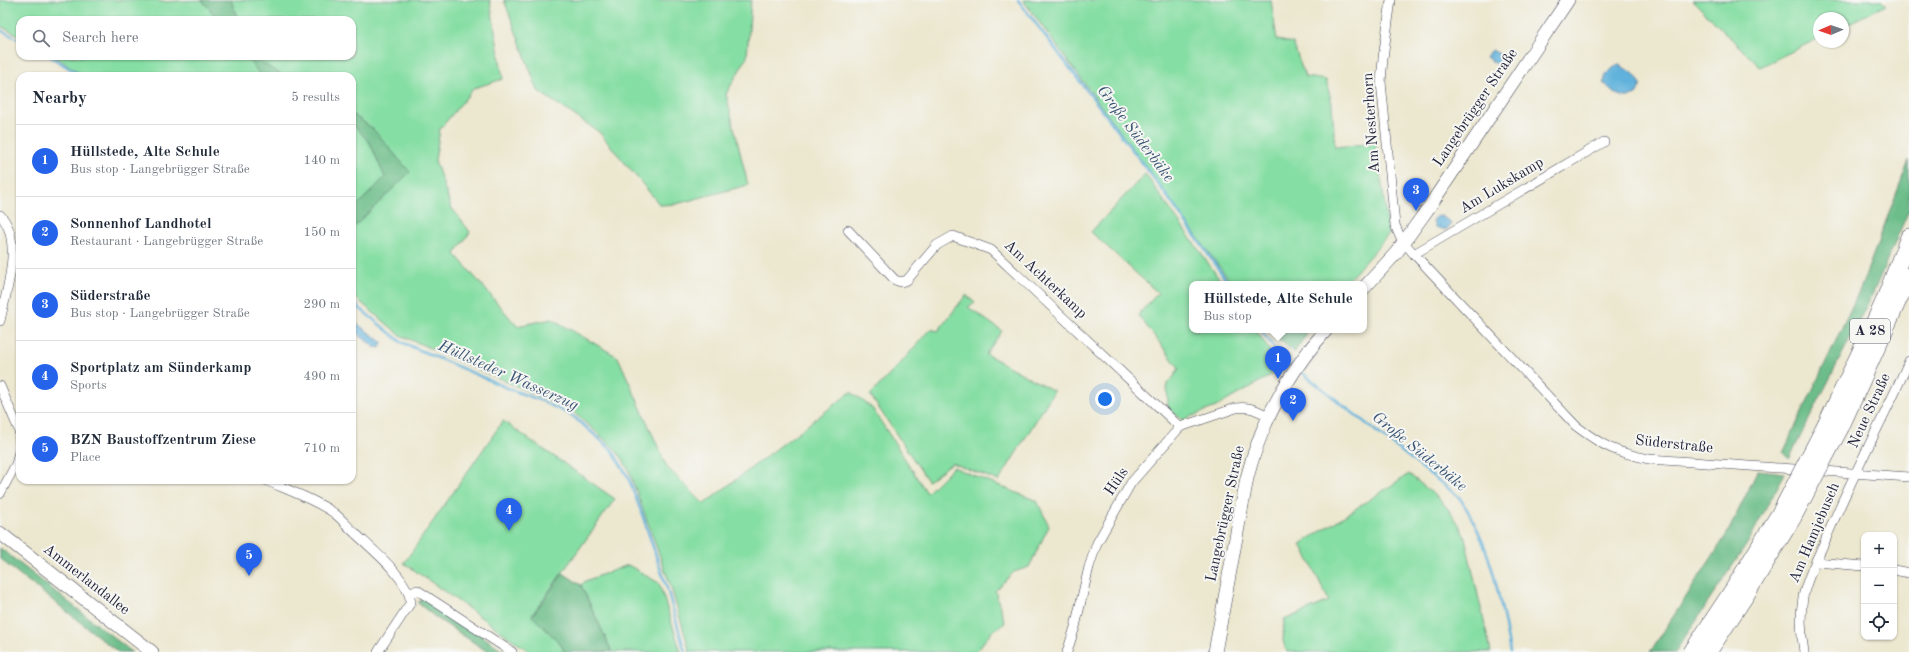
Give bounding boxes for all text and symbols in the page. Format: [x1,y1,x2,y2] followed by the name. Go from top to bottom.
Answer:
[1813,12,1849,48] north arrow
[16,16,356,60] search box
[30,27,52,49] icon: search
[62,31,139,46] text: Search here
[1431,46,1521,170] street label: Langebrügger Straße
[1361,72,1383,174] street label: Am Nesterhorn
[1094,83,1177,186] water label: Große Süderbäke
[32,90,87,107] text: Nearby
[291,91,340,104] text: 5 results
[70,145,220,160] text: Hüllstede, Alte Schule
[41,154,49,167] text: 1
[303,154,340,167] text: 140 m
[1457,155,1547,217] street label: Am Lukskamp
[70,163,250,176] text: Bus stop · Langebrügger Straße
[1403,178,1429,211] pin: 3
[70,217,212,232] text: Sonnenhof Landhotel
[41,226,49,239] text: 2
[303,226,340,239] text: 150 m
[70,235,263,248] text: Restaurant · Langebrügger Straße
[1001,238,1089,322] street label: Am Achterkamp
[1189,281,1367,333] popup
[70,289,151,304] text: Süderstraße
[1203,292,1353,307] text: Hüllstede, Alte Schule
[41,298,49,311] text: 3
[303,298,340,311] text: 290 m
[70,307,250,320] text: Bus stop · Langebrügger Straße
[1203,310,1252,323] text: Bus stop
[1850,319,1890,343] road number: A 28
[435,338,581,414] water label: Hüllsteder Wasserzug
[1265,346,1291,379] pin: 1
[70,361,252,376] text: Sportplatz am Sünderkamp
[41,370,49,383] text: 4
[303,370,340,383] text: 490 m
[1846,371,1894,451] street label: Neue Straße
[70,379,107,392] text: Sports
[1280,388,1306,421] pin: 2
[1095,389,1115,409] your location
[1369,409,1470,495] water label: Große Süderbäke
[70,433,256,448] text: BZN Baustoffzentrum Ziese
[1634,433,1714,457] street label: Süderstraße
[41,442,49,455] text: 5
[303,442,340,455] text: 710 m
[1204,444,1248,583] street label: Langebrügger Straße
[70,451,100,464] text: Place
[1102,465,1132,499] street label: Hüls
[1787,481,1843,585] street label: Am Hamjebusch
[496,498,522,531] pin: 4
[1861,532,1897,640] map controls
[1861,532,1897,568] button: +
[40,542,132,618] street label: Ammerlandallee
[236,543,262,576] pin: 5
[1861,568,1897,604] button: −
[1861,604,1897,640] button: locate

